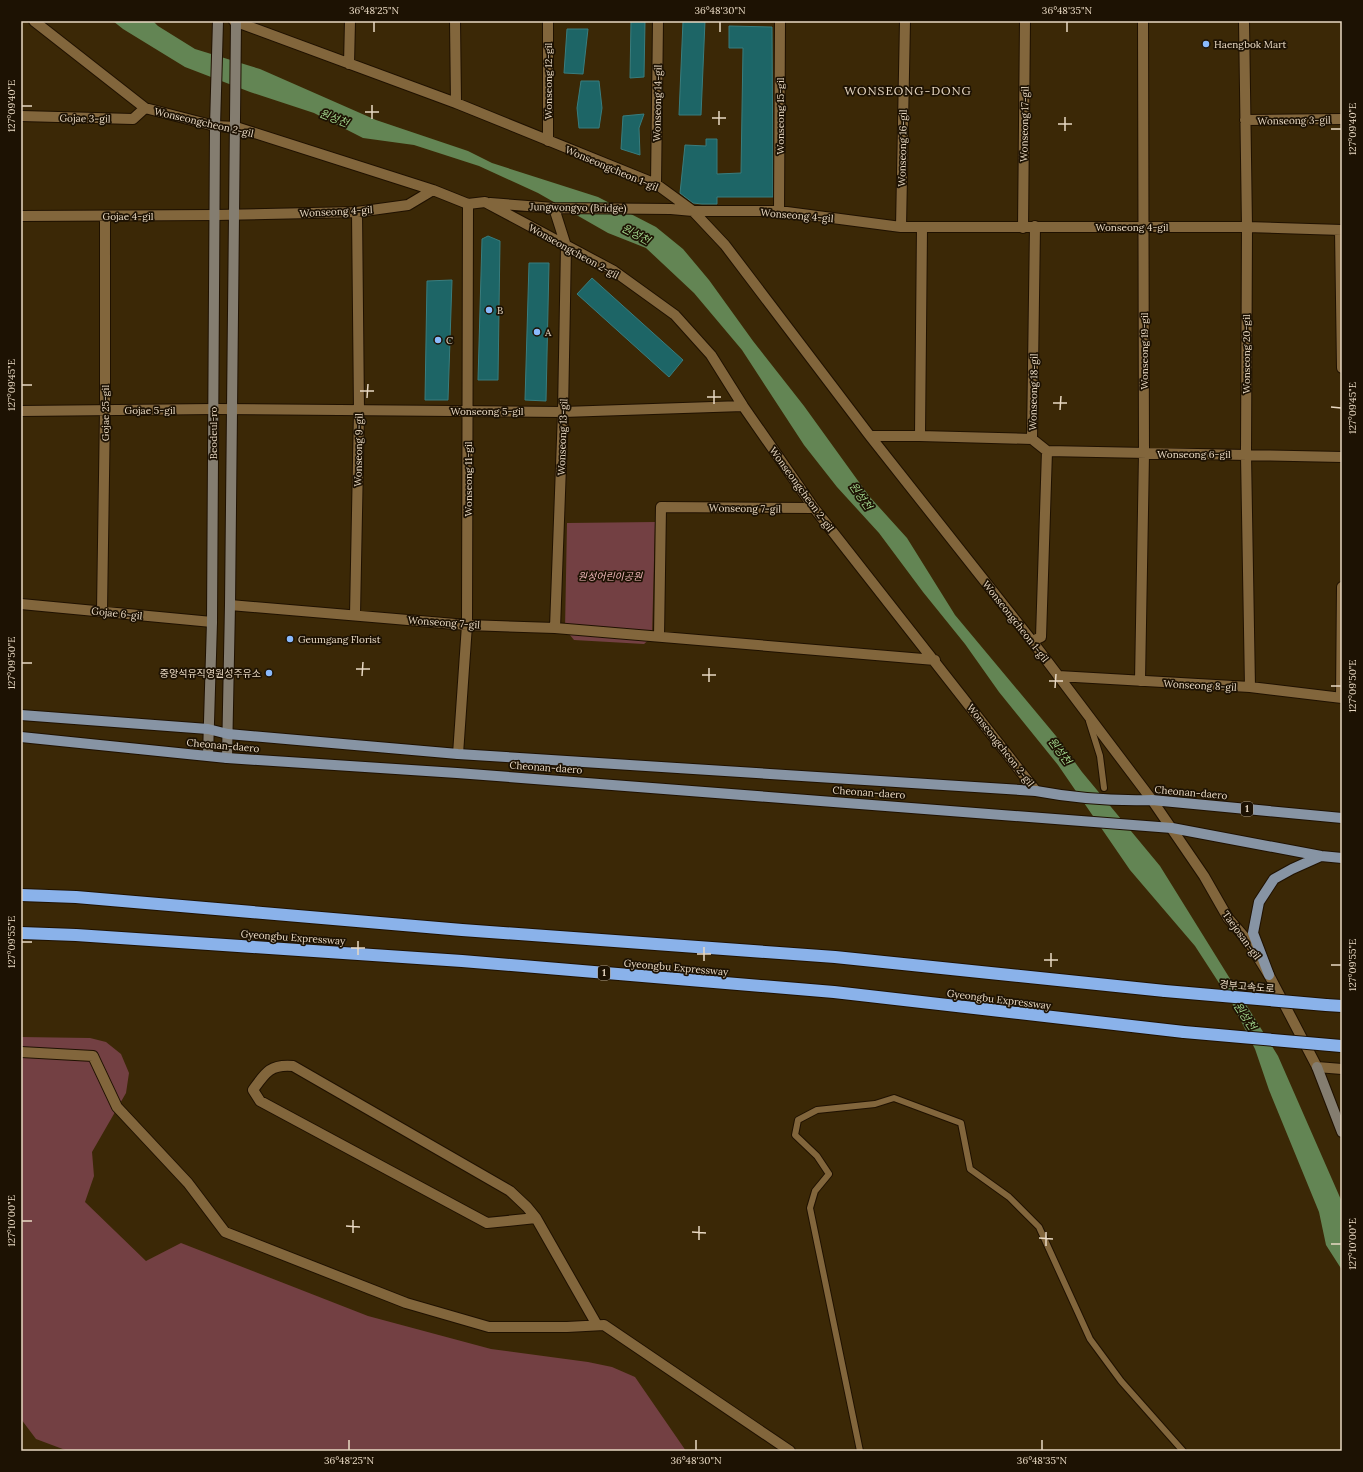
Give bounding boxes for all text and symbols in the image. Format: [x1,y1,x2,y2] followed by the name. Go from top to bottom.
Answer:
[349,4,399,17] text: 36°48'25"N
[694,4,746,17] text: 36°48'30"N
[1042,4,1093,17] text: 36°48'35"N
[1214,38,1287,51] place label: Haengbok Mart
[1201,39,1211,49] marker: Haengbok Mart
[542,42,555,119] street label: Wonseong 12-gil
[650,64,665,142] street label: Wonseong 14-gil
[774,77,787,154] street label: Wonseong 15-gil
[5,80,18,132] text: 127°09'40"E
[844,83,972,98] district label: WONSEONG-DONG
[1017,86,1032,162] street label: Wonseong 17-gil
[1346,103,1359,155] text: 127°09'40"E
[153,105,255,140] street label: Wonseongcheon 2-gil
[317,106,352,131] water label: 원성천
[895,109,910,187] street label: Wonseong 16-gil
[59,112,111,125] street label: Gojae 3-gil
[1257,113,1331,128] street label: Wonseong 3-gil
[563,143,661,194] street label: Wonseongcheon 1-gil
[529,200,626,215] street label: Jungwongyo (Bridge)
[299,203,373,220] street label: Wonseong 4-gil
[760,206,834,225] street label: Wonseong 4-gil
[103,210,154,223] street label: Gojae 4-gil
[526,221,622,282] street label: Wonseongcheon 2-gil
[619,221,654,248] water label: 원성천
[1095,221,1169,234] street label: Wonseong 4-gil
[497,304,503,317] place label: B
[484,305,494,315] marker: B
[1138,312,1151,390] street label: Wonseong 19-gil
[1240,314,1253,394] street label: Wonseong 20-gil
[544,326,552,339] place label: A
[532,327,542,337] marker: A
[446,334,453,347] place label: C
[433,335,443,345] marker: C
[1026,353,1041,431] street label: Wonseong 18-gil
[5,359,18,411] text: 127°09'45"E
[1346,382,1359,434] text: 127°09'45"E
[99,385,112,441] street label: Gojae 25-gil
[555,398,570,476] street label: Wonseong 13-gil
[125,404,176,417] street label: Gojae 5-gil
[450,405,524,418] street label: Wonseong 5-gil
[207,407,220,459] street label: Beodeul-ro
[351,413,366,487] street label: Wonseong 9-gil
[462,441,475,516] street label: Wonseong 11-gil
[767,444,837,534] street label: Wonseongcheon 2-gil
[1157,448,1231,461] street label: Wonseong 6-gil
[847,480,877,514] water label: 원성천
[709,501,781,516] street label: Wonseong 7-gil
[578,570,643,583] park label: 원성어린이공원
[980,578,1052,665] street label: Wonseongcheon 1-gil
[91,604,143,623] street label: Gojae 6-gil
[408,613,481,632] street label: Wonseong 7-gil
[298,633,381,646] place label: Geumgang Florist
[285,634,295,644] marker: Geumgang Florist
[5,636,18,690] text: 127°09'50"E
[1346,659,1359,713] text: 127°09'50"E
[160,667,261,680] place label: 중앙석유직영원성주유소
[264,668,274,678] marker: 중앙석유직영원성주유소
[1163,677,1237,694] street label: Wonseong 8-gil
[964,701,1037,790] street label: Wonseongcheon 2-gil
[1045,735,1076,769] water label: 원성천
[186,736,260,755] street label: Cheonan-daero
[509,758,583,777] street label: Cheonan-daero
[832,783,906,802] street label: Cheonan-daero
[1154,783,1228,802] street label: Cheonan-daero
[1241,802,1253,816] road number: 1
[1220,908,1264,962] street label: Taejosan-gil
[5,916,18,968] text: 127°09'55"E
[240,927,346,948] street label: Gyeongbu Expressway
[1346,939,1359,991] text: 127°09'55"E
[623,956,730,979] street label: Gyeongbu Expressway
[598,966,610,980] road number: 1
[1219,978,1275,995] street label: 경부고속도로
[946,987,1053,1012] street label: Gyeongbu Expressway
[1231,999,1260,1034] water label: 원성천
[5,1195,18,1247] text: 127°10'00"E
[1346,1218,1359,1270] text: 127°10'00"E
[324,1454,374,1467] text: 36°48'25"N
[670,1454,722,1467] text: 36°48'30"N
[1017,1454,1068,1467] text: 36°48'35"N

